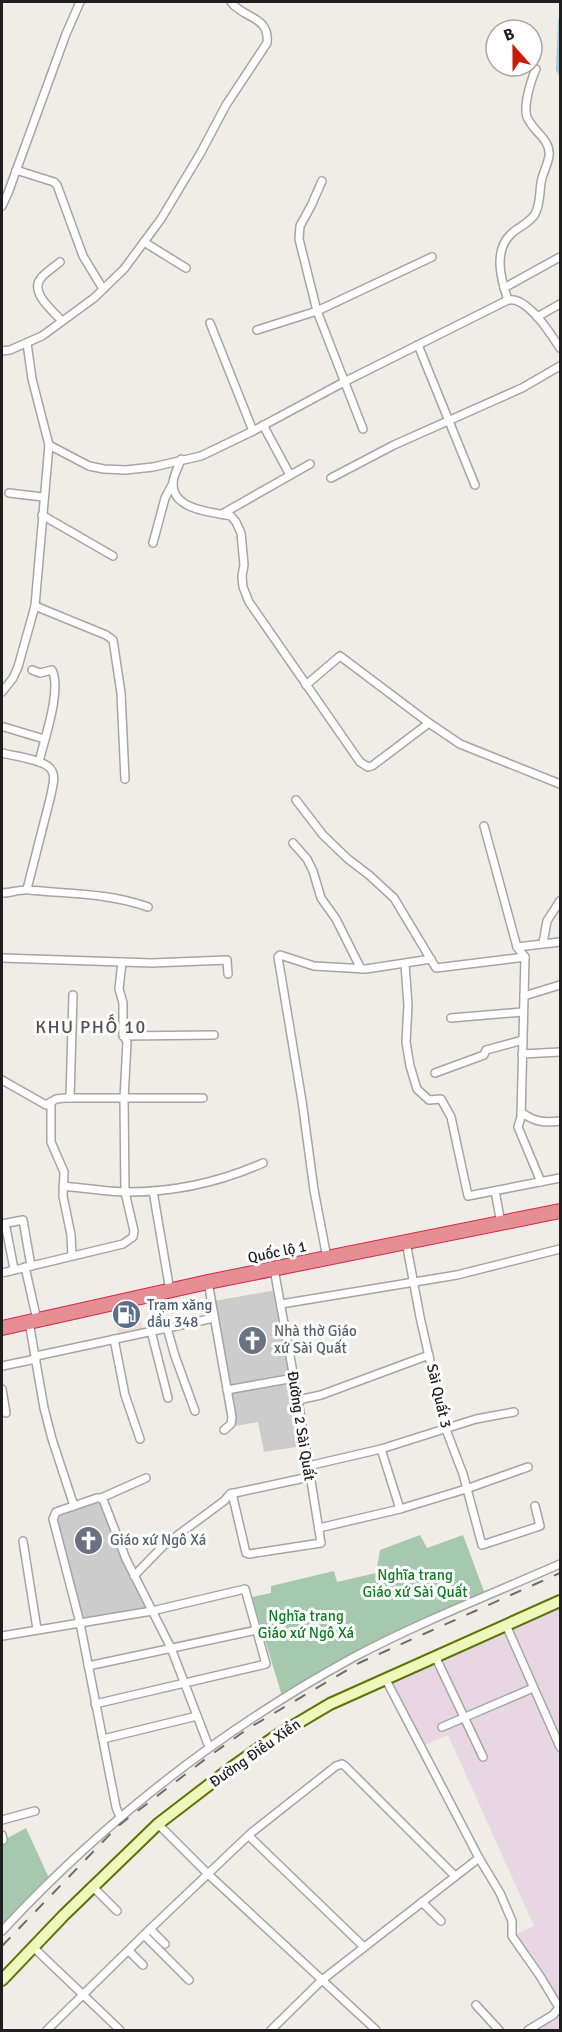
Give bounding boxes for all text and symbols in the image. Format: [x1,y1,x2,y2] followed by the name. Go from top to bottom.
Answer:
[484,18,544,78] north arrow
[501,24,517,46] text: B
[35,1013,147,1038] district label: KHU PHỐ 10
[246,1237,308,1267] street label: Quốc lộ 1
[147,1296,213,1331] place label: Trạm xăng dầu 348
[110,1298,142,1330] fuel station icon: Trạm xăng dầu 348
[274,1322,357,1357] place label: Nhà thờ Giáo xứ Sài Quất
[237,1324,269,1356] church icon: Nhà thờ Giáo xứ Sài Quất
[423,1362,455,1430] street label: Sài Quất 3
[283,1370,319,1482] street label: Đường 2 Sài Quất
[73,1524,105,1556] church icon: Giáo xứ Ngô Xá
[110,1531,206,1549] place label: Giáo xứ Ngô Xá
[362,1566,468,1601] park label: Nghĩa trang Giáo xứ Sài Quất
[258,1607,354,1642] park label: Nghĩa trang Giáo xứ Ngô Xá
[206,1715,304,1791] street label: Đường Điều Xiển

